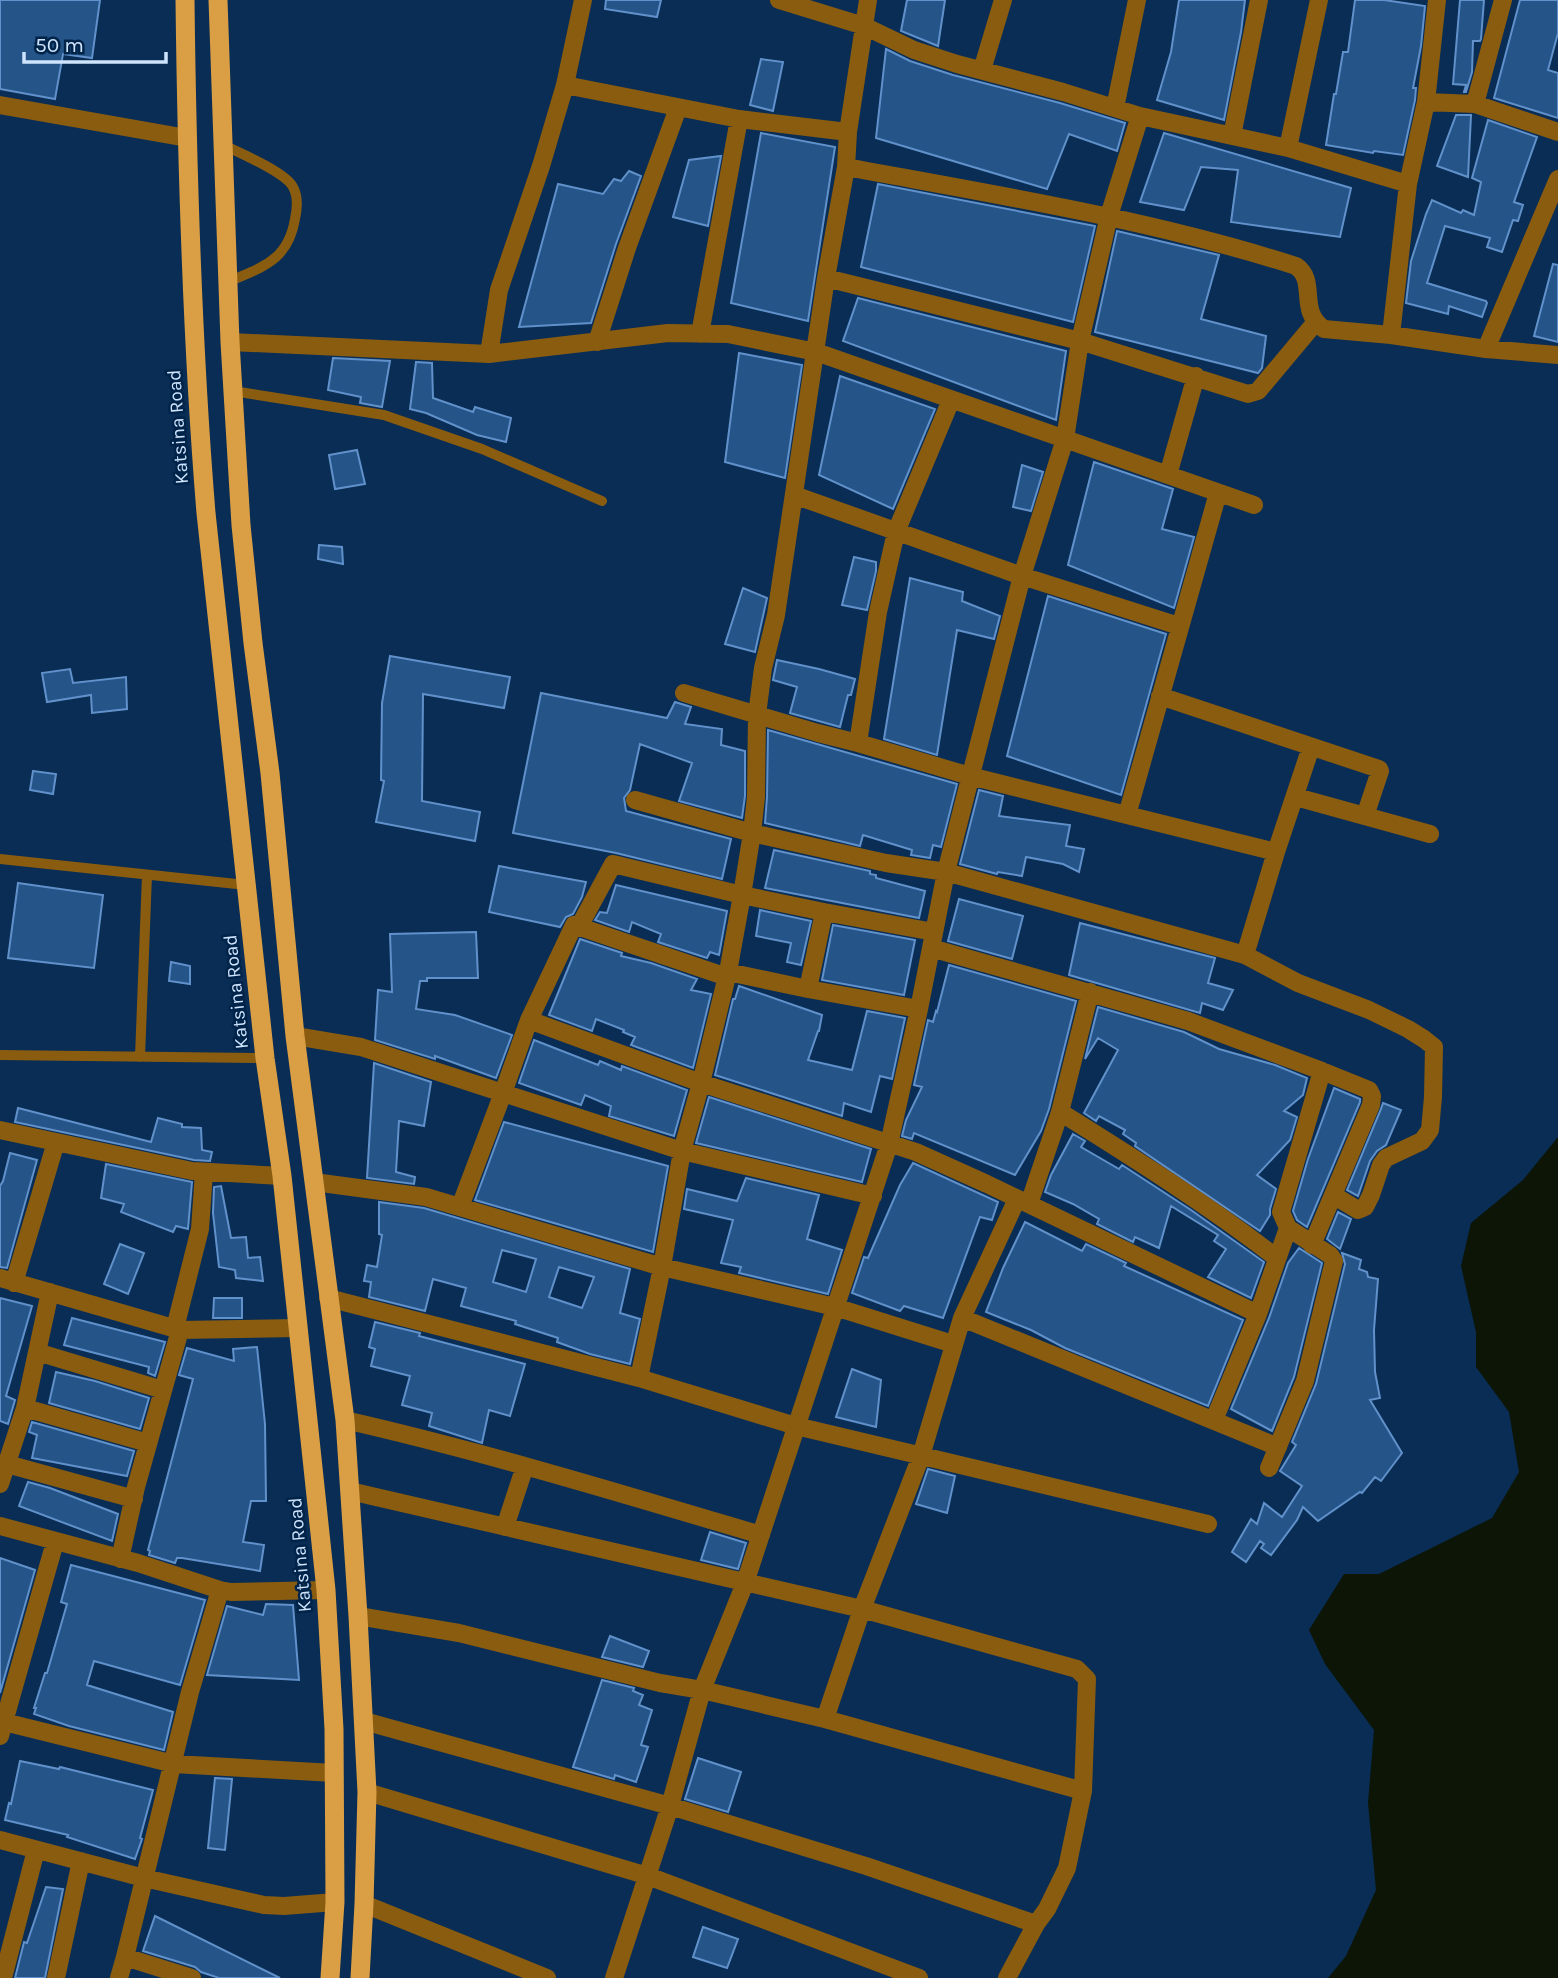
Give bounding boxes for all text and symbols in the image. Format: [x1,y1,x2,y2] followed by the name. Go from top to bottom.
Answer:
[24,21,166,65] scale bar
[35,33,84,57] text: 50 m
[163,369,193,485] street label: Katsina Road
[219,934,253,1050] street label: Katsina Road
[284,1497,316,1613] street label: Katsina Road

